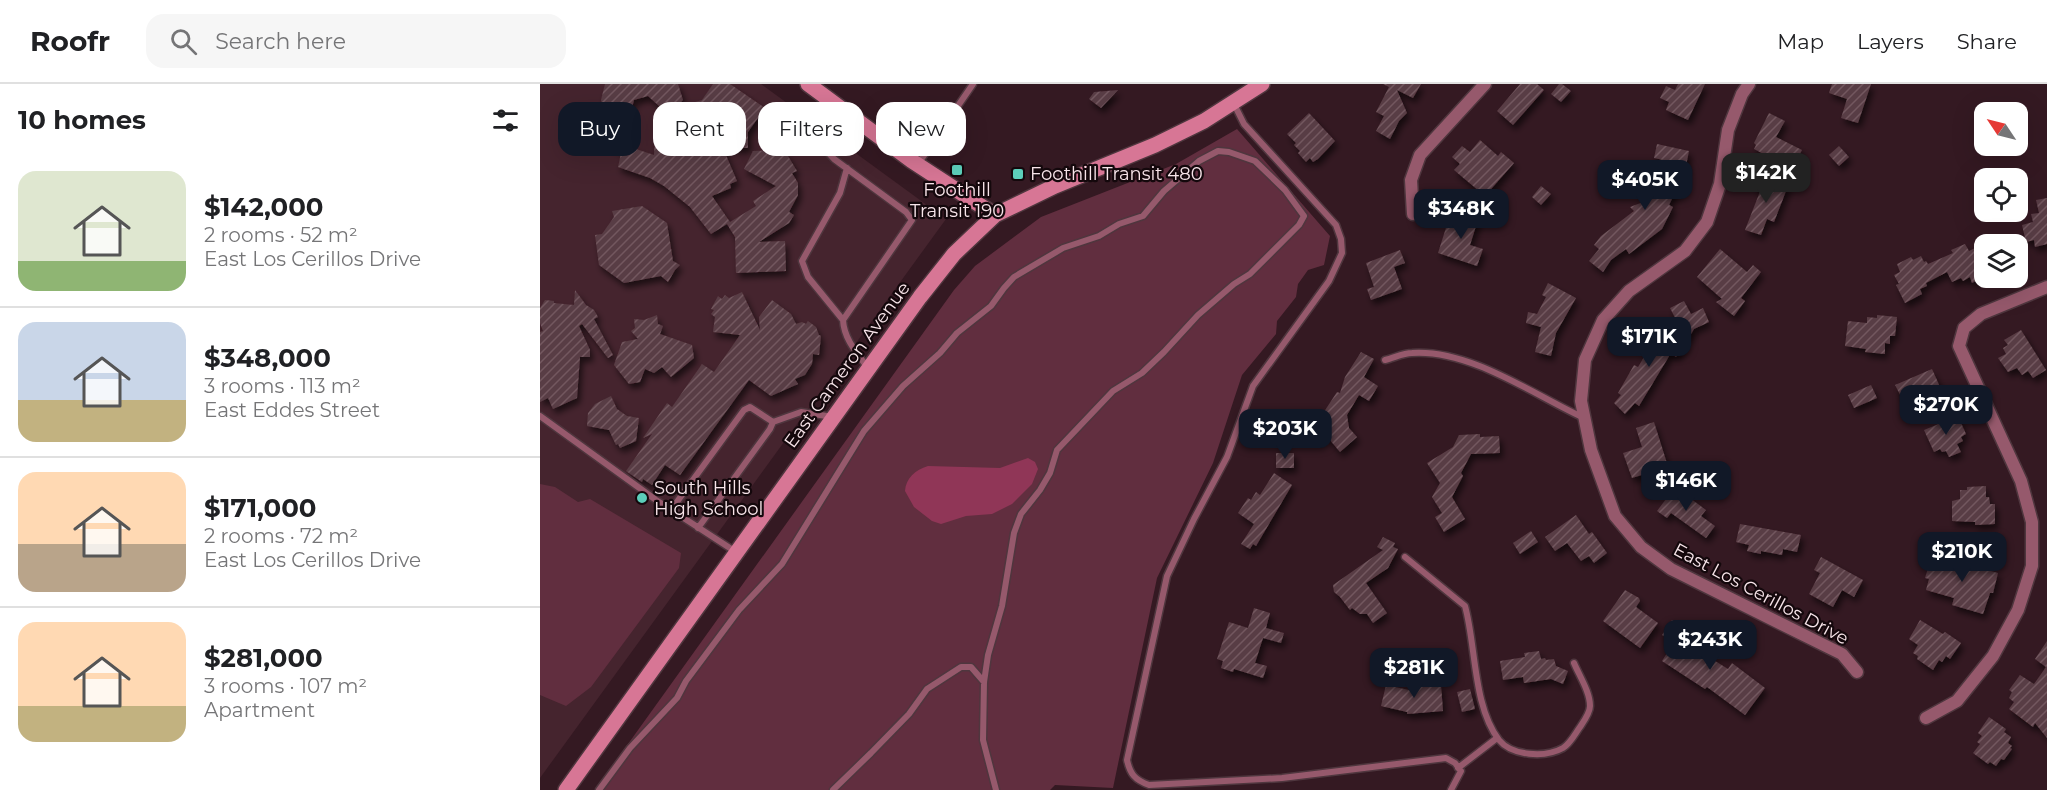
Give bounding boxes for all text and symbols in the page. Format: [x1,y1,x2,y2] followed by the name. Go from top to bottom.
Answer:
[146,14,566,68] search box
[30,24,110,58] text: Roofr
[167,25,200,58] icon: search
[215,28,346,55] text: Search here
[1777,29,1824,54] text: Map
[1857,29,1924,54] text: Layers
[1957,29,2017,54] text: Share
[558,102,641,156] chip: Buy
[653,102,746,156] chip: Rent
[758,102,864,156] chip: Filters
[876,102,966,156] chip: New
[1974,102,2028,156] north arrow
[1974,102,2028,288] map controls
[18,104,146,136] text: 10 homes
[489,104,522,137] icon: filters
[1724,153,1808,204] pin: $142K
[1603,160,1687,211] pin: $405K
[1736,160,1796,184] text: $142K
[950,163,964,177] marker: Foothill Transit 190
[1030,163,1203,185] place label: Foothill Transit 480
[1011,167,1025,181] marker: Foothill Transit 480
[1611,167,1679,191] text: $405K
[1974,168,2028,222] button: locate
[910,179,1004,222] place label: Foothill Transit 190
[1419,189,1503,240] pin: $348K
[204,191,323,223] text: $142,000
[66,195,138,267] icon: home
[1428,196,1494,220] text: $348K
[204,223,358,247] text: 2 rooms · 52 m²
[1974,234,2028,288] button: layers
[204,247,421,271] text: East Los Cerillos Drive
[779,278,915,452] street label: East Cameron Avenue
[1607,317,1691,368] pin: $171K
[1621,324,1677,348] text: $171K
[204,342,331,374] text: $348,000
[66,346,138,418] icon: home
[204,374,361,398] text: 3 rooms · 113 m²
[1904,385,1988,436] pin: $270K
[1914,392,1978,416] text: $270K
[204,398,380,422] text: East Eddes Street
[1243,409,1327,460] pin: $203K
[1253,416,1317,440] text: $203K
[1644,461,1728,512] pin: $146K
[1655,468,1717,492] text: $146K
[654,477,763,520] place label: South Hills High School
[635,491,649,505] marker: South Hills High School
[204,492,317,524] text: $171,000
[66,496,138,568] icon: home
[204,524,358,548] text: 2 rooms · 72 m²
[1920,532,2004,583] pin: $210K
[1670,538,1853,650] street label: East Los Cerillos Drive
[1932,539,1992,563] text: $210K
[204,548,421,572] text: East Los Cerillos Drive
[1668,620,1752,671] pin: $243K
[1678,627,1742,651] text: $243K
[204,642,323,674] text: $281,000
[66,646,138,718] icon: home
[1372,648,1456,699] pin: $281K
[1384,655,1444,679] text: $281K
[204,674,367,698] text: 3 rooms · 107 m²
[204,698,315,722] text: Apartment

